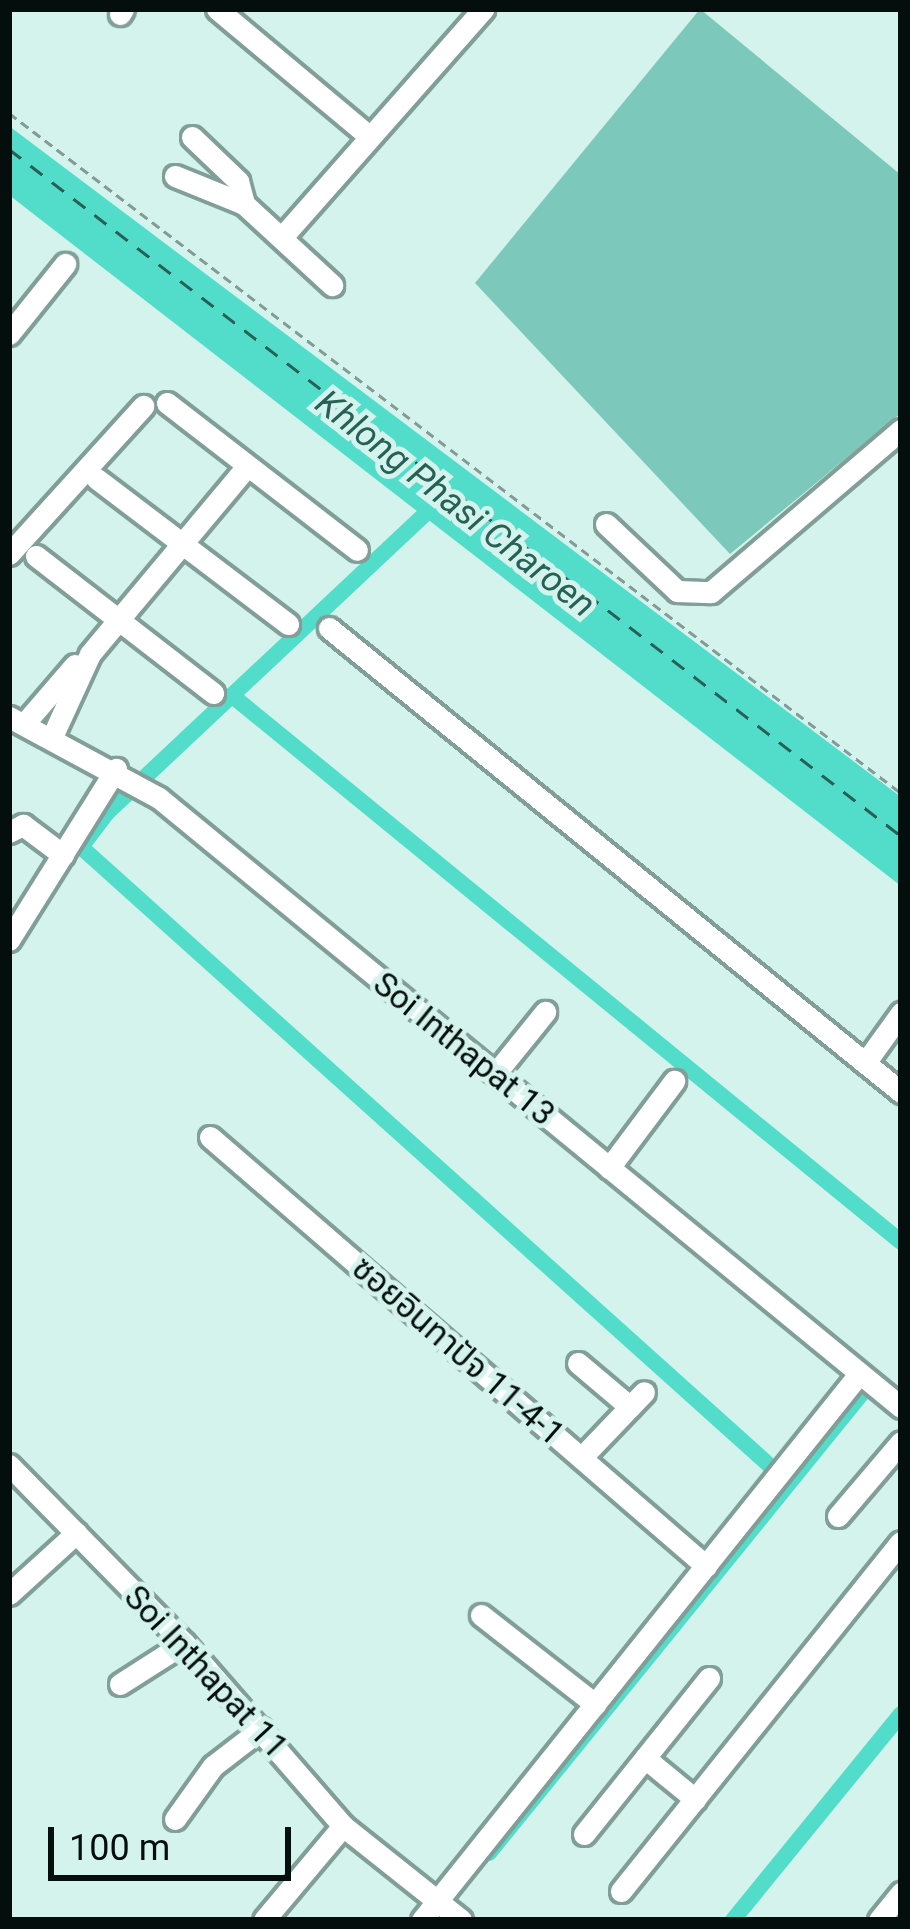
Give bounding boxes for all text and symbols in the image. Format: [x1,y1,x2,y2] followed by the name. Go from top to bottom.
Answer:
[307,381,603,627] water label: Khlong Phasi Charoen
[366,964,562,1134] street label: Soi Inthapat 13
[344,1248,572,1454] street label: ซอยอินทาปัจ 11-4-1
[116,1578,296,1766] street label: Soi Inthapat 11
[54,1803,297,1877] scale bar
[69,1827,170,1869] text: 100 m

